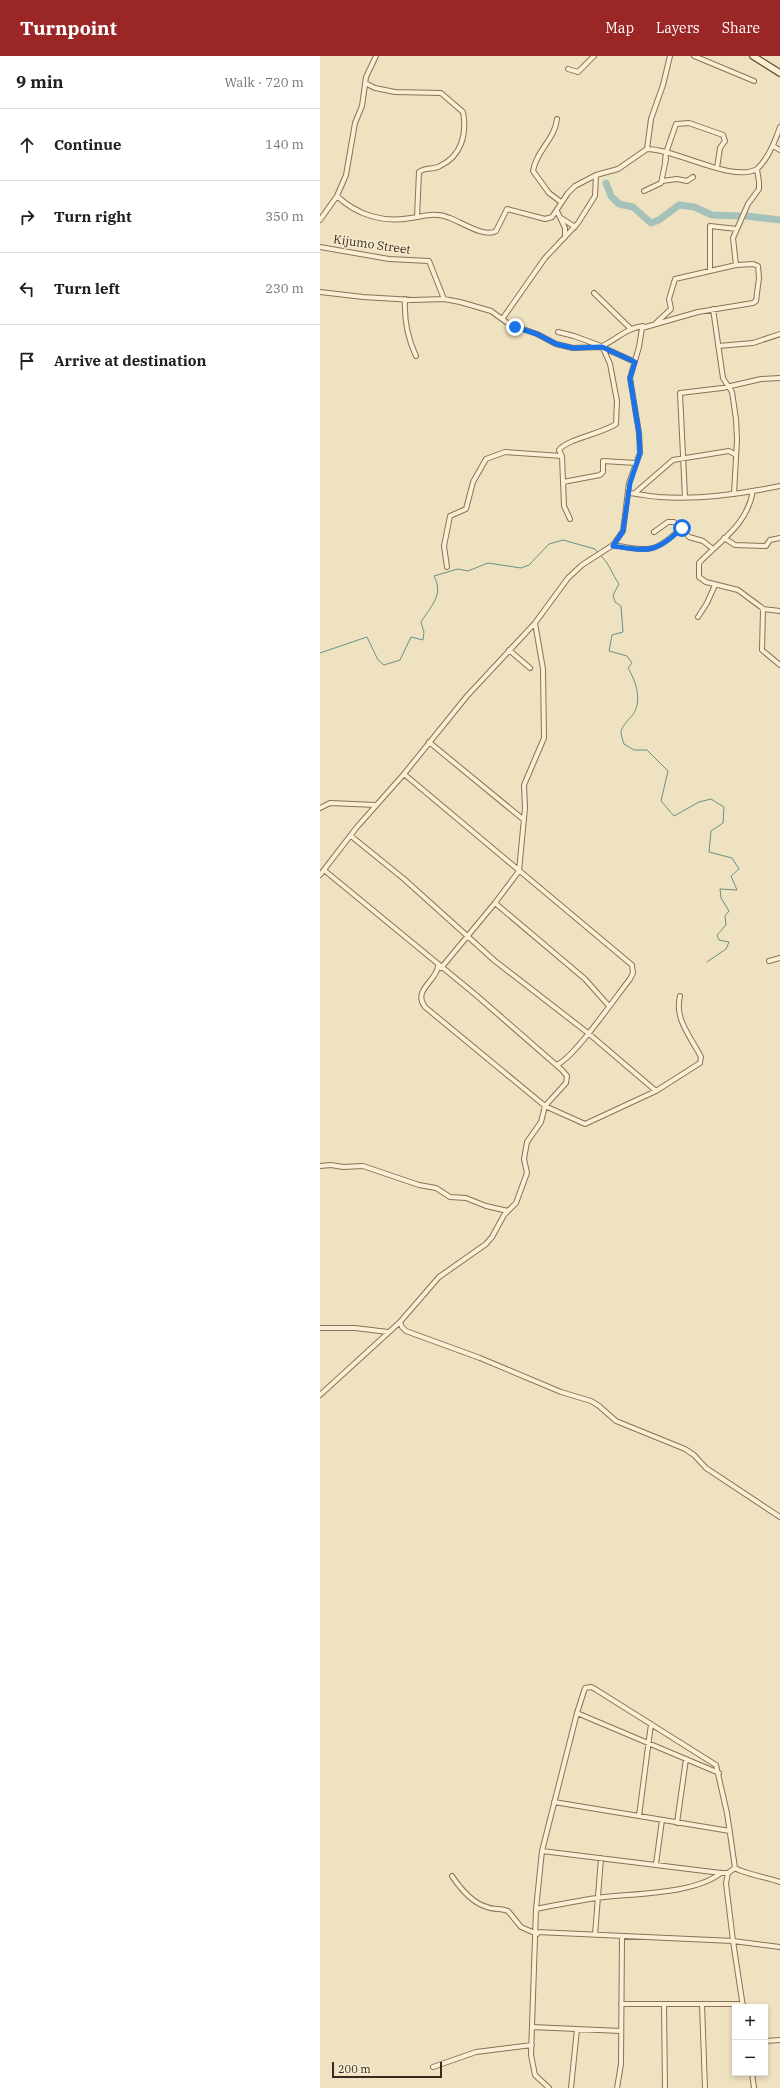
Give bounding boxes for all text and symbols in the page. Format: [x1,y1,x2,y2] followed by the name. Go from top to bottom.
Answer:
[20,16,117,40] text: Turnpoint
[606,19,634,37] text: Map
[656,19,700,37] text: Layers
[722,19,760,37] text: Share
[16,71,64,93] text: 9 min
[225,74,304,91] text: Walk · 720 m
[16,134,38,156] icon: ahead
[54,135,121,154] text: Continue
[265,136,304,153] text: 140 m
[16,206,38,228] icon: right
[54,207,132,226] text: Turn right
[265,208,304,225] text: 350 m
[332,231,412,257] street label: Kijumo Street
[16,278,38,300] icon: left
[54,279,120,298] text: Turn left
[265,280,304,297] text: 230 m
[506,318,524,336] route end
[16,350,38,372] icon: arrive
[54,351,206,370] text: Arrive at destination
[673,519,691,537] route start
[732,2004,768,2076] map controls
[732,2004,768,2040] button: +
[732,2040,768,2076] button: −
[332,2060,442,2079] scale bar
[338,2062,371,2076] text: 200 m

